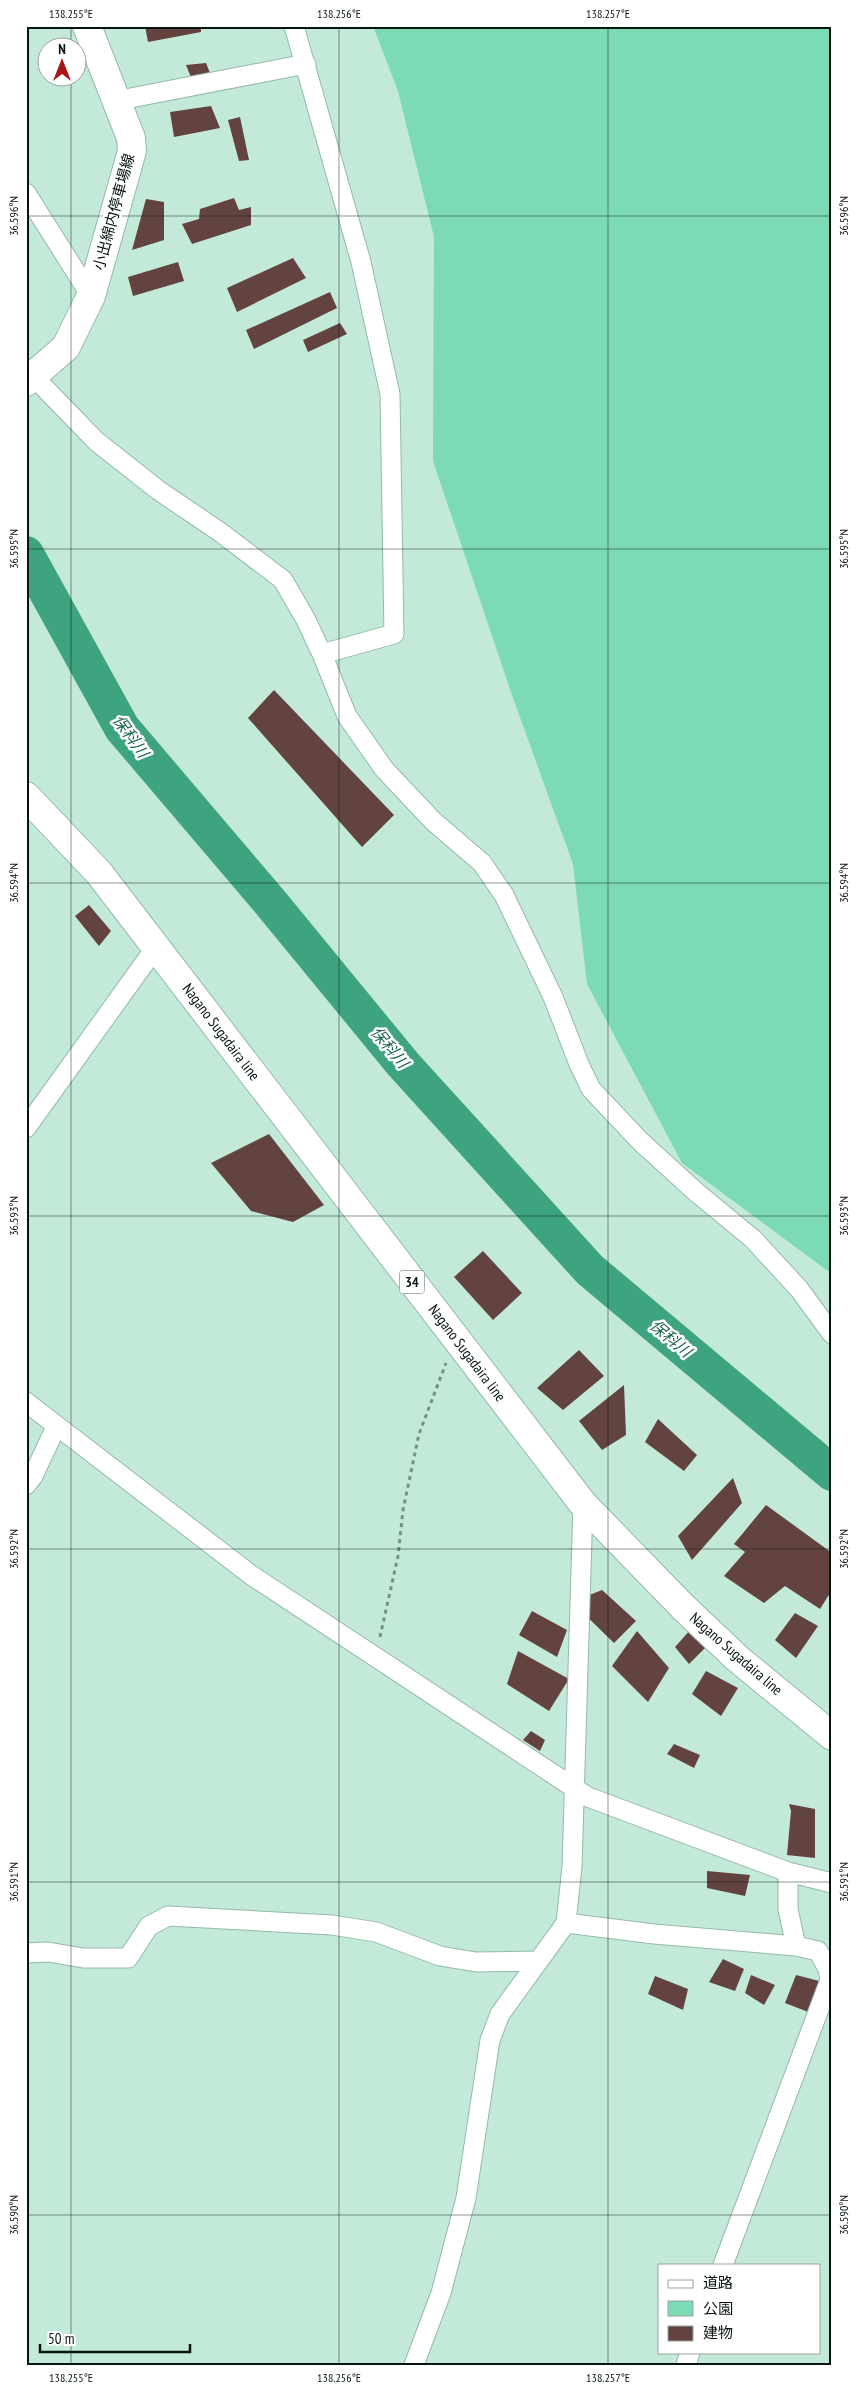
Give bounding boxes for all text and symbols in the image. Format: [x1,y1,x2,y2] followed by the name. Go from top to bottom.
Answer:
[49,6,93,21] text: 138.255°E
[317,6,361,21] text: 138.256°E
[586,6,630,21] text: 138.257°E
[38,38,88,88] north arrow
[58,40,66,58] text: N
[89,151,138,272] street label: 小出綿内停車場線
[6,196,21,236] text: 36.596°N
[836,196,851,236] text: 36.596°N
[6,529,21,569] text: 36.595°N
[836,529,851,569] text: 36.595°N
[109,711,154,763] water label: 保科川
[6,863,21,903] text: 36.594°N
[836,863,851,903] text: 36.594°N
[179,979,264,1084] street label: Nagano Sugadaira line
[367,1022,414,1073] water label: 保科川
[6,1196,21,1236] text: 36.593°N
[836,1196,851,1236] text: 36.593°N
[400,1270,424,1294] road number: 34
[425,1300,510,1405] street label: Nagano Sugadaira line
[646,1315,697,1362] water label: 保科川
[6,1529,21,1569] text: 36.592°N
[836,1529,851,1569] text: 36.592°N
[686,1608,787,1699] street label: Nagano Sugadaira line
[6,1862,21,1902] text: 36.591°N
[836,1862,851,1902] text: 36.591°N
[6,2195,21,2235] text: 36.590°N
[836,2195,851,2235] text: 36.590°N
[658,2264,820,2354] legend
[703,2273,733,2292] text: 道路
[703,2299,733,2318] text: 公園
[40,2321,190,2353] scale bar
[703,2323,733,2342] text: 建物
[48,2329,74,2348] text: 50 m
[49,2370,93,2385] text: 138.255°E
[317,2370,361,2385] text: 138.256°E
[586,2370,630,2385] text: 138.257°E

